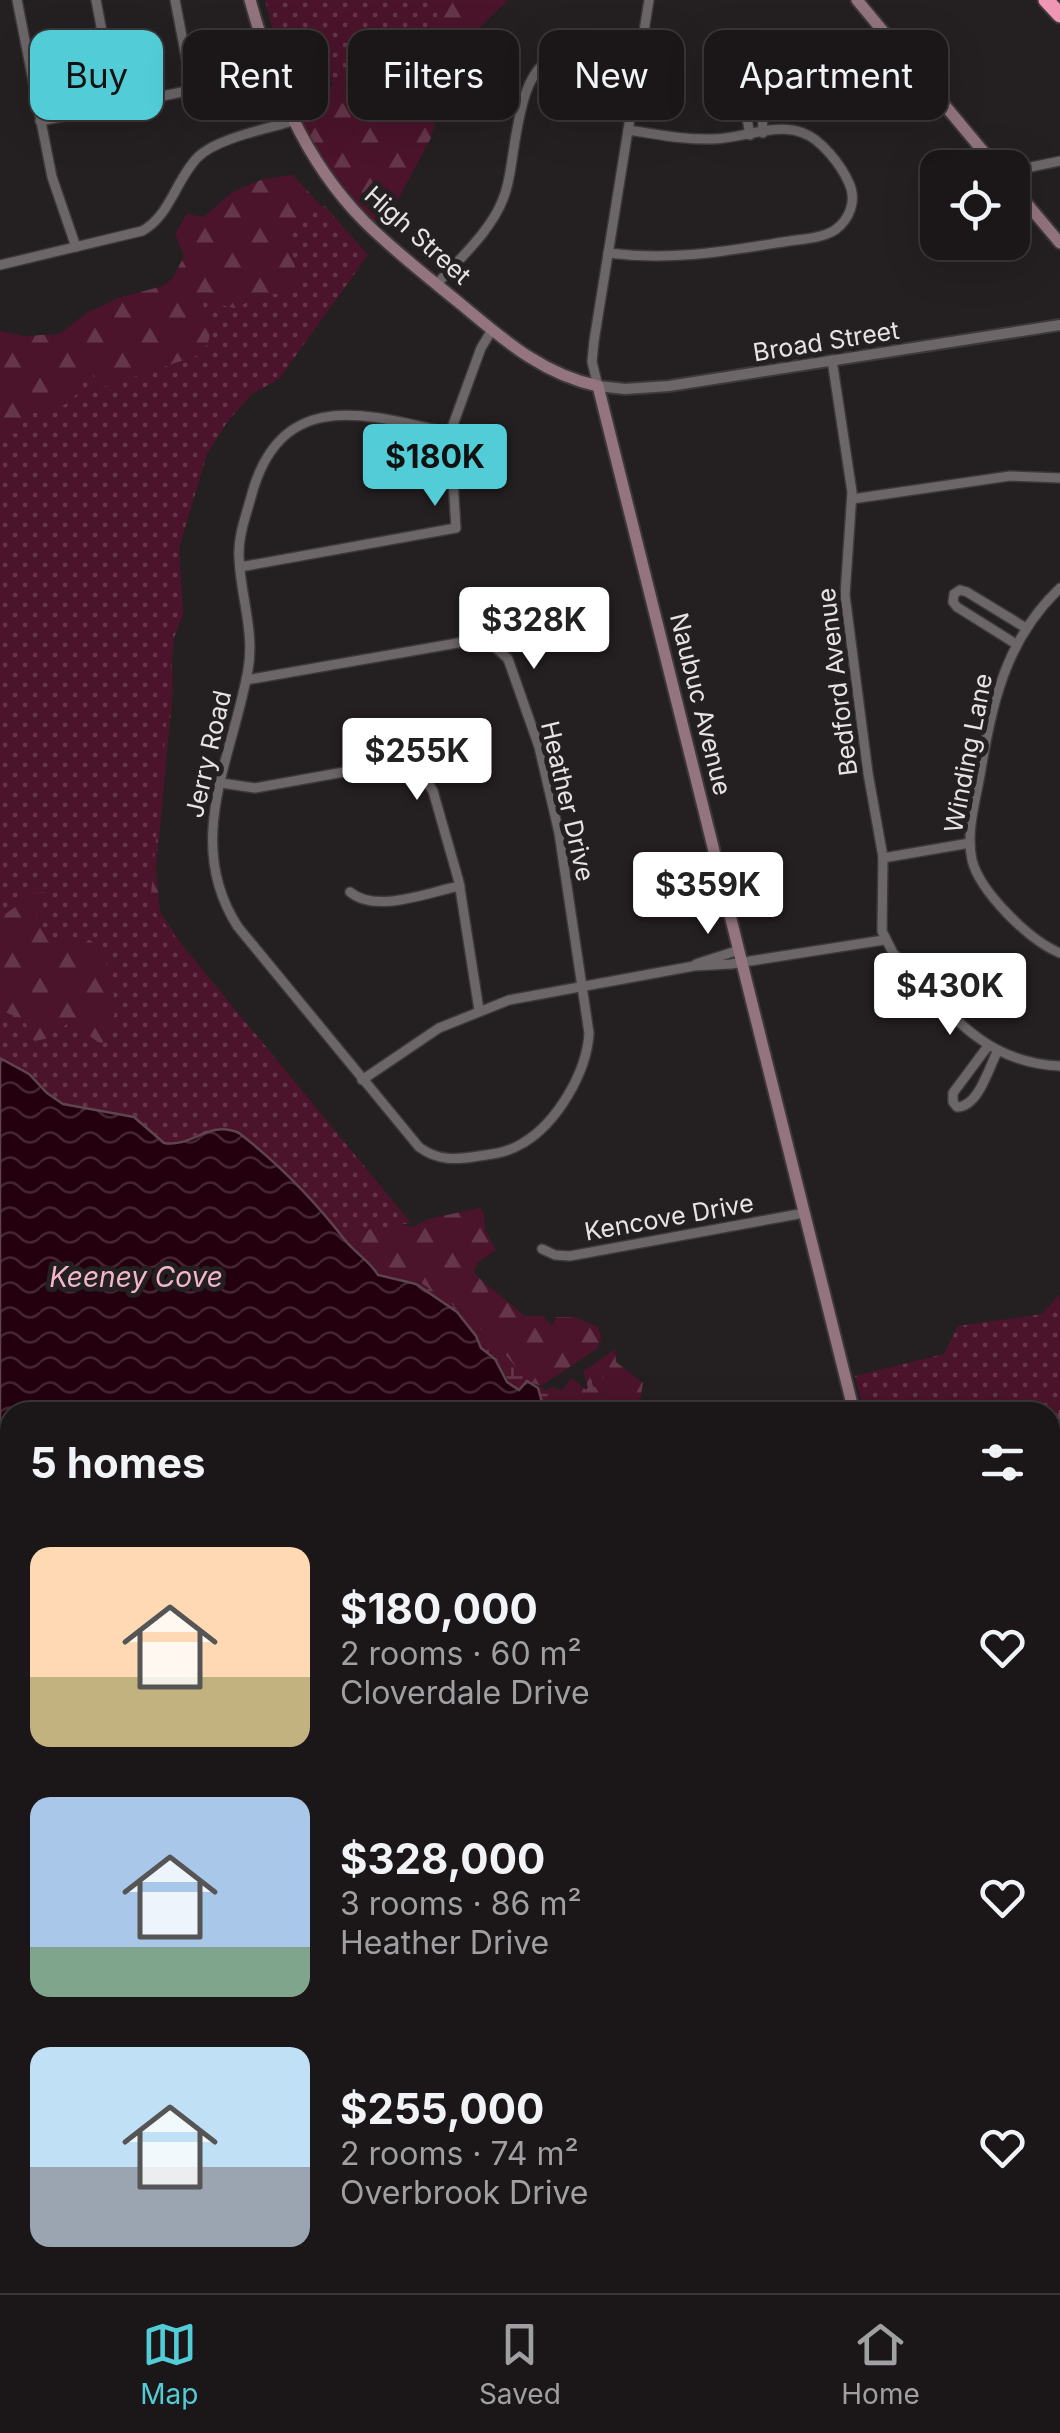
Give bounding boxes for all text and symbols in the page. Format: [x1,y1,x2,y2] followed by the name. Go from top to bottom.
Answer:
[30,30,163,120] chip: Buy
[183,30,328,120] chip: Rent
[348,30,519,120] chip: Filters
[539,30,684,120] chip: New
[704,30,948,120] chip: Apartment
[920,150,1030,260] map controls
[920,150,1030,260] button: locate
[359,180,477,290] street label: High Street
[751,315,901,367] street label: Broad Street
[365,424,505,509] pin: $180K
[385,437,485,476] text: $180K
[811,586,863,778] street label: Bedford Avenue
[464,587,604,672] pin: $328K
[481,600,587,639] text: $328K
[664,610,738,798] street label: Naubuc Avenue
[938,671,998,835] street label: Winding Lane
[179,687,237,821] street label: Jerry Road
[347,718,487,803] pin: $255K
[535,718,601,884] street label: Heather Drive
[364,731,470,770] text: $255K
[638,852,778,937] pin: $359K
[655,865,761,904] text: $359K
[880,953,1020,1038] pin: $430K
[896,966,1004,1005] text: $430K
[582,1187,756,1247] street label: Kencove Drive
[49,1260,223,1294] water label: Keeney Cove
[975,1435,1030,1490] icon: filters
[30,1437,206,1488] text: 5 homes
[340,1583,538,1634] text: $180,000
[110,1587,230,1707] icon: home
[975,1620,1030,1675] icon: heart
[340,1634,582,1673] text: 2 rooms · 60 m²
[340,1673,590,1712] text: Cloverdale Drive
[340,1833,545,1884] text: $328,000
[110,1837,230,1957] icon: home
[975,1870,1030,1925] icon: heart
[340,1884,582,1923] text: 3 rooms · 86 m²
[340,1923,549,1962] text: Heather Drive
[340,2083,544,2134] text: $255,000
[110,2087,230,2207] icon: home
[975,2120,1030,2175] icon: heart
[340,2134,579,2173] text: 2 rooms · 74 m²
[340,2173,588,2212] text: Overbrook Drive
[140,2317,198,2411] tab: Map
[479,2317,561,2411] tab: Saved
[841,2317,920,2411] tab: Home

